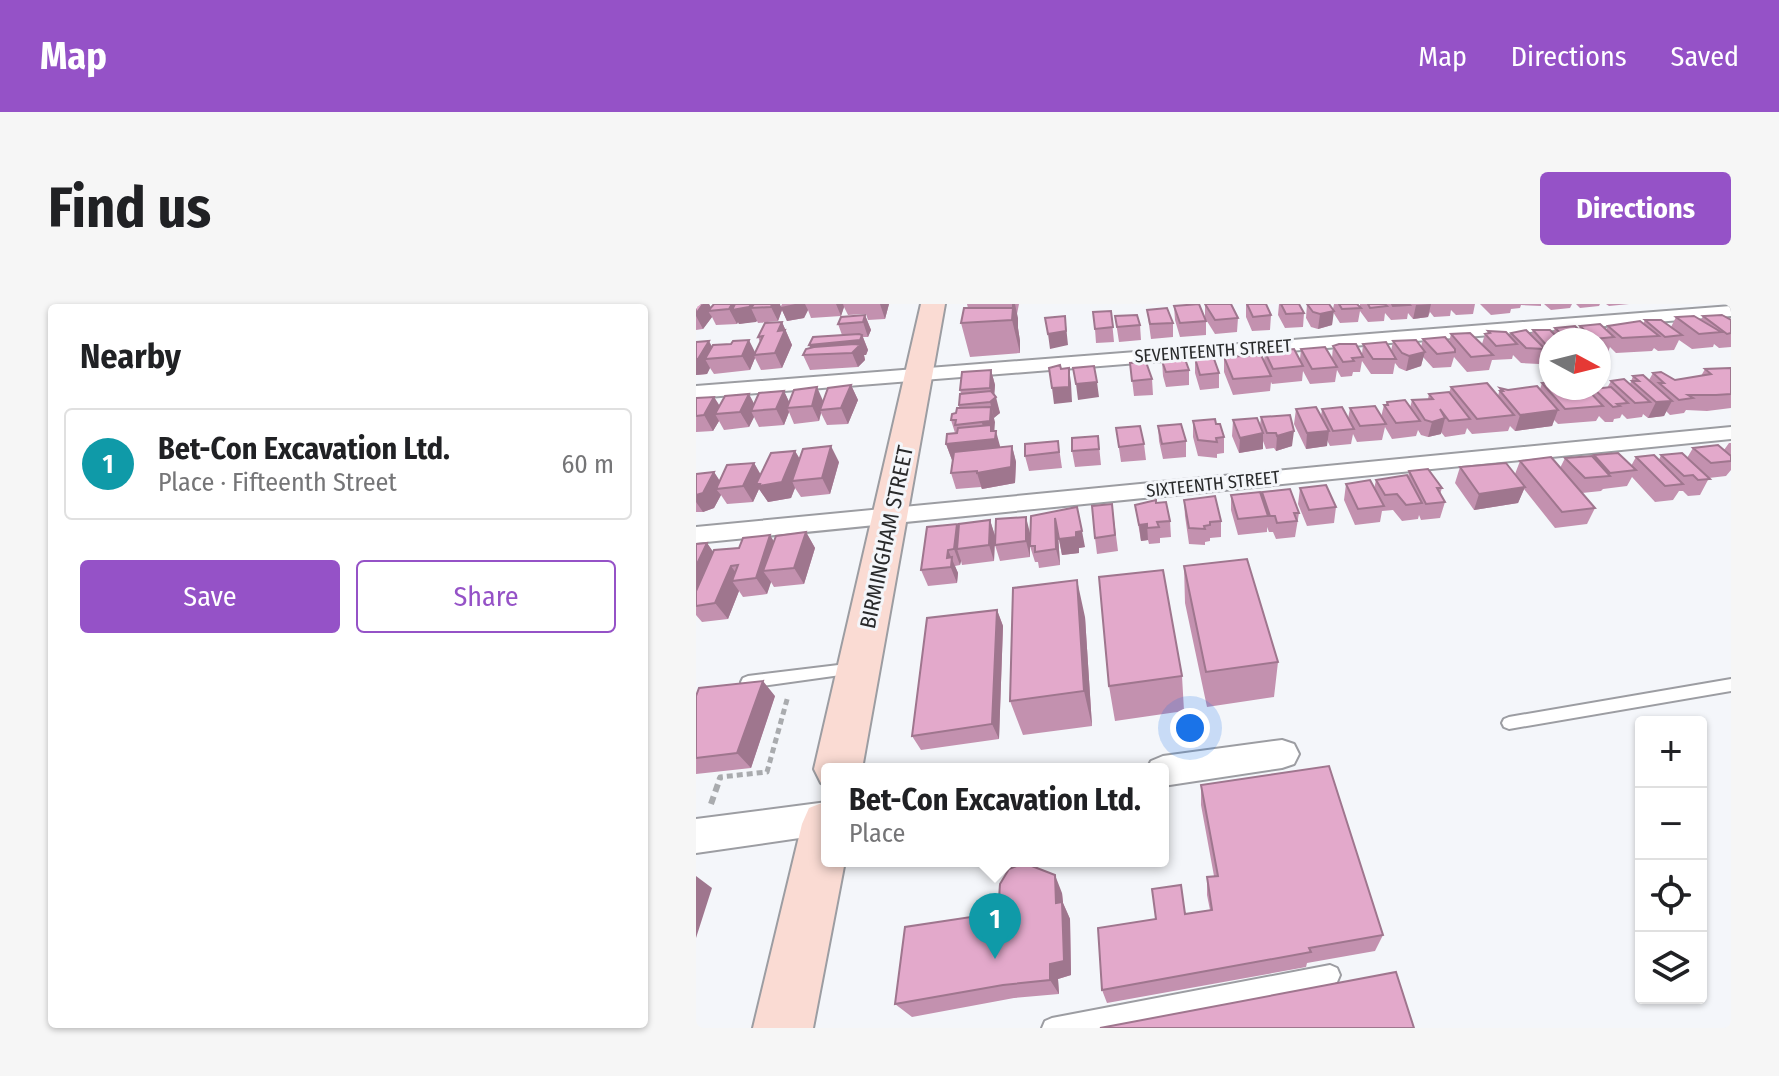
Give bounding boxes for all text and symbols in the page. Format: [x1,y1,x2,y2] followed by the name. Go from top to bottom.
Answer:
[40,33,107,79] text: Map
[1418,40,1467,73] text: Map
[1511,40,1627,73] text: Directions
[1671,40,1739,73] text: Saved
[1540,172,1731,245] button: Directions
[48,175,211,242] text: Find us
[1539,328,1611,400] north arrow
[1134,334,1293,367] street label: SEVENTEENTH STREET
[80,336,181,377] text: Nearby
[158,431,450,467] text: Bet-Con Excavation Ltd.
[854,442,919,631] street label: BIRMINGHAM STREET
[103,449,114,480] text: 1
[561,449,614,480] text: 60 m
[1145,466,1281,502] street label: SIXTEENTH STREET
[158,467,397,498] text: Place · Fifteenth Street
[80,560,340,633] button: Save
[356,560,616,633] button: Share
[1170,708,1210,748] your location
[1635,716,1707,1004] map controls
[1635,716,1707,788] button: +
[821,763,1169,867] popup
[849,782,1141,818] text: Bet-Con Excavation Ltd.
[1635,788,1707,860] button: −
[849,818,905,849] text: Place
[1635,860,1707,932] button: locate
[969,893,1021,959] pin: 1
[1635,932,1707,1004] button: layers

